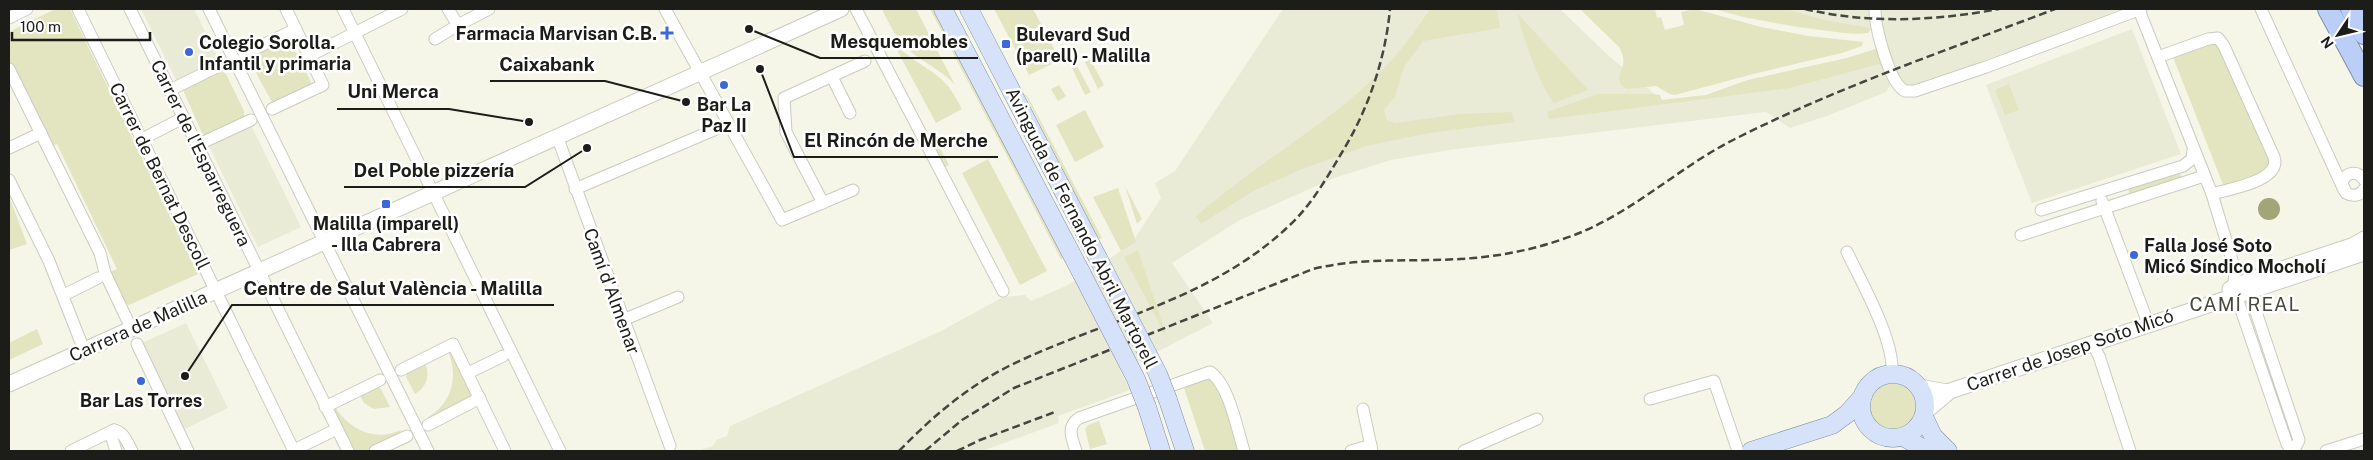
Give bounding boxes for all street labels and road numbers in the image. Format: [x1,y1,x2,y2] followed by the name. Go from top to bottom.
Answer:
[147,56,255,250] street label: Carrer de l'Esparreguera
[105,79,215,273] street label: Carrer de Bernat Descoll
[1002,84,1162,372] street label: Avinguda de Fernando Abril Martorell
[579,225,645,357] street label: Camí d'Almenar
[66,286,210,366] street label: Carrera de Malilla
[1964,305,2176,395] street label: Carrer de Josep Soto Micó

